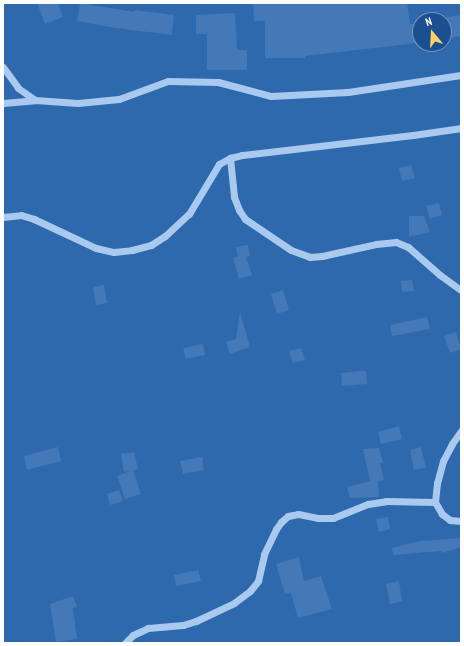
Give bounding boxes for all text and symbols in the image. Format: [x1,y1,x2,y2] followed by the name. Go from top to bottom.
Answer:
[412,12,452,52] north arrow
[424,14,434,29] text: N

